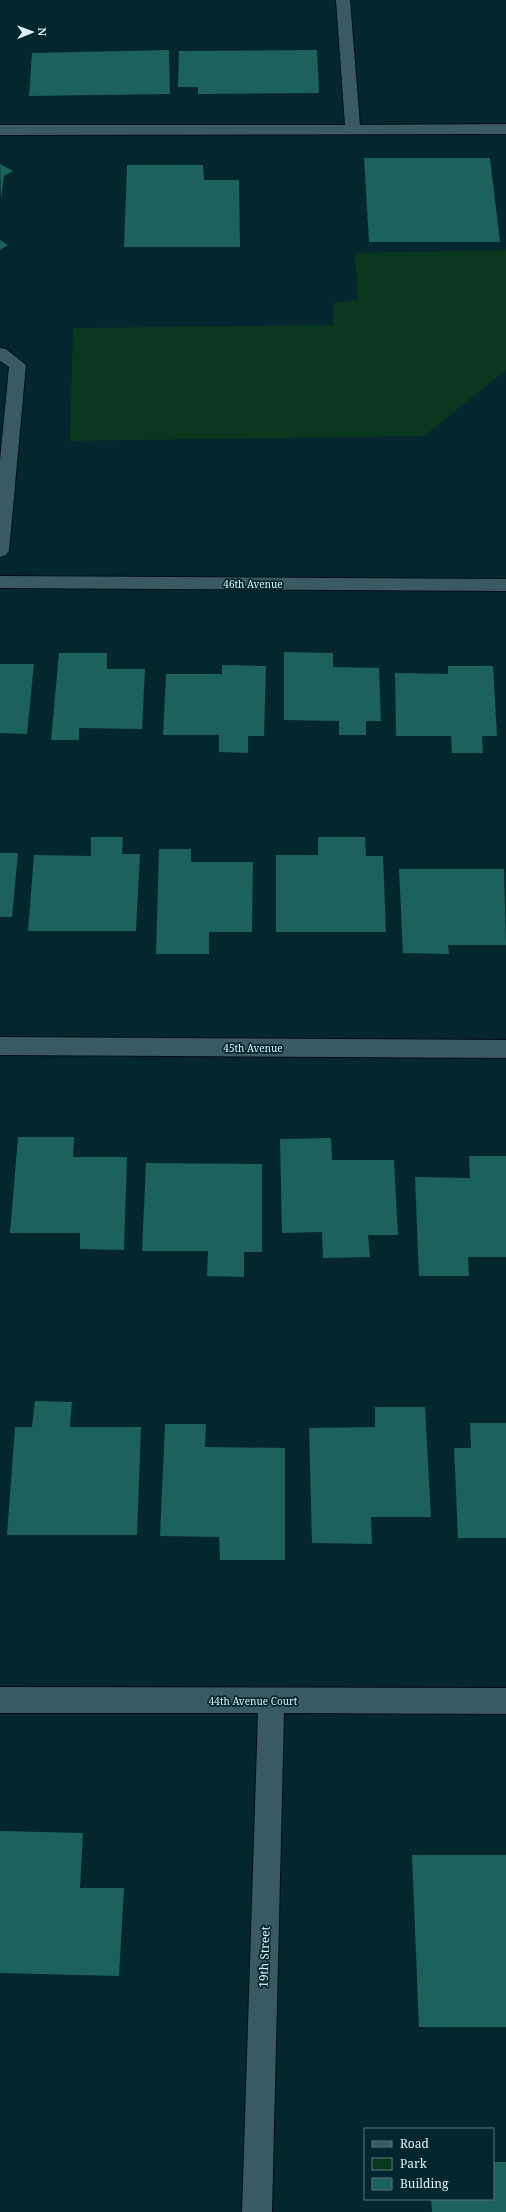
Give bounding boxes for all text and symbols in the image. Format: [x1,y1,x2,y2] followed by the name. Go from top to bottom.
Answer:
[12,12,52,52] north arrow
[35,27,50,37] text: N
[223,577,283,591] street label: 46th Avenue
[223,1041,283,1055] street label: 45th Avenue
[209,1694,298,1708] street label: 44th Avenue Court
[254,1926,274,1988] street label: 19th Street
[364,2128,494,2200] legend
[400,2135,430,2152] text: Road
[400,2155,428,2172] text: Park
[400,2175,449,2192] text: Building

